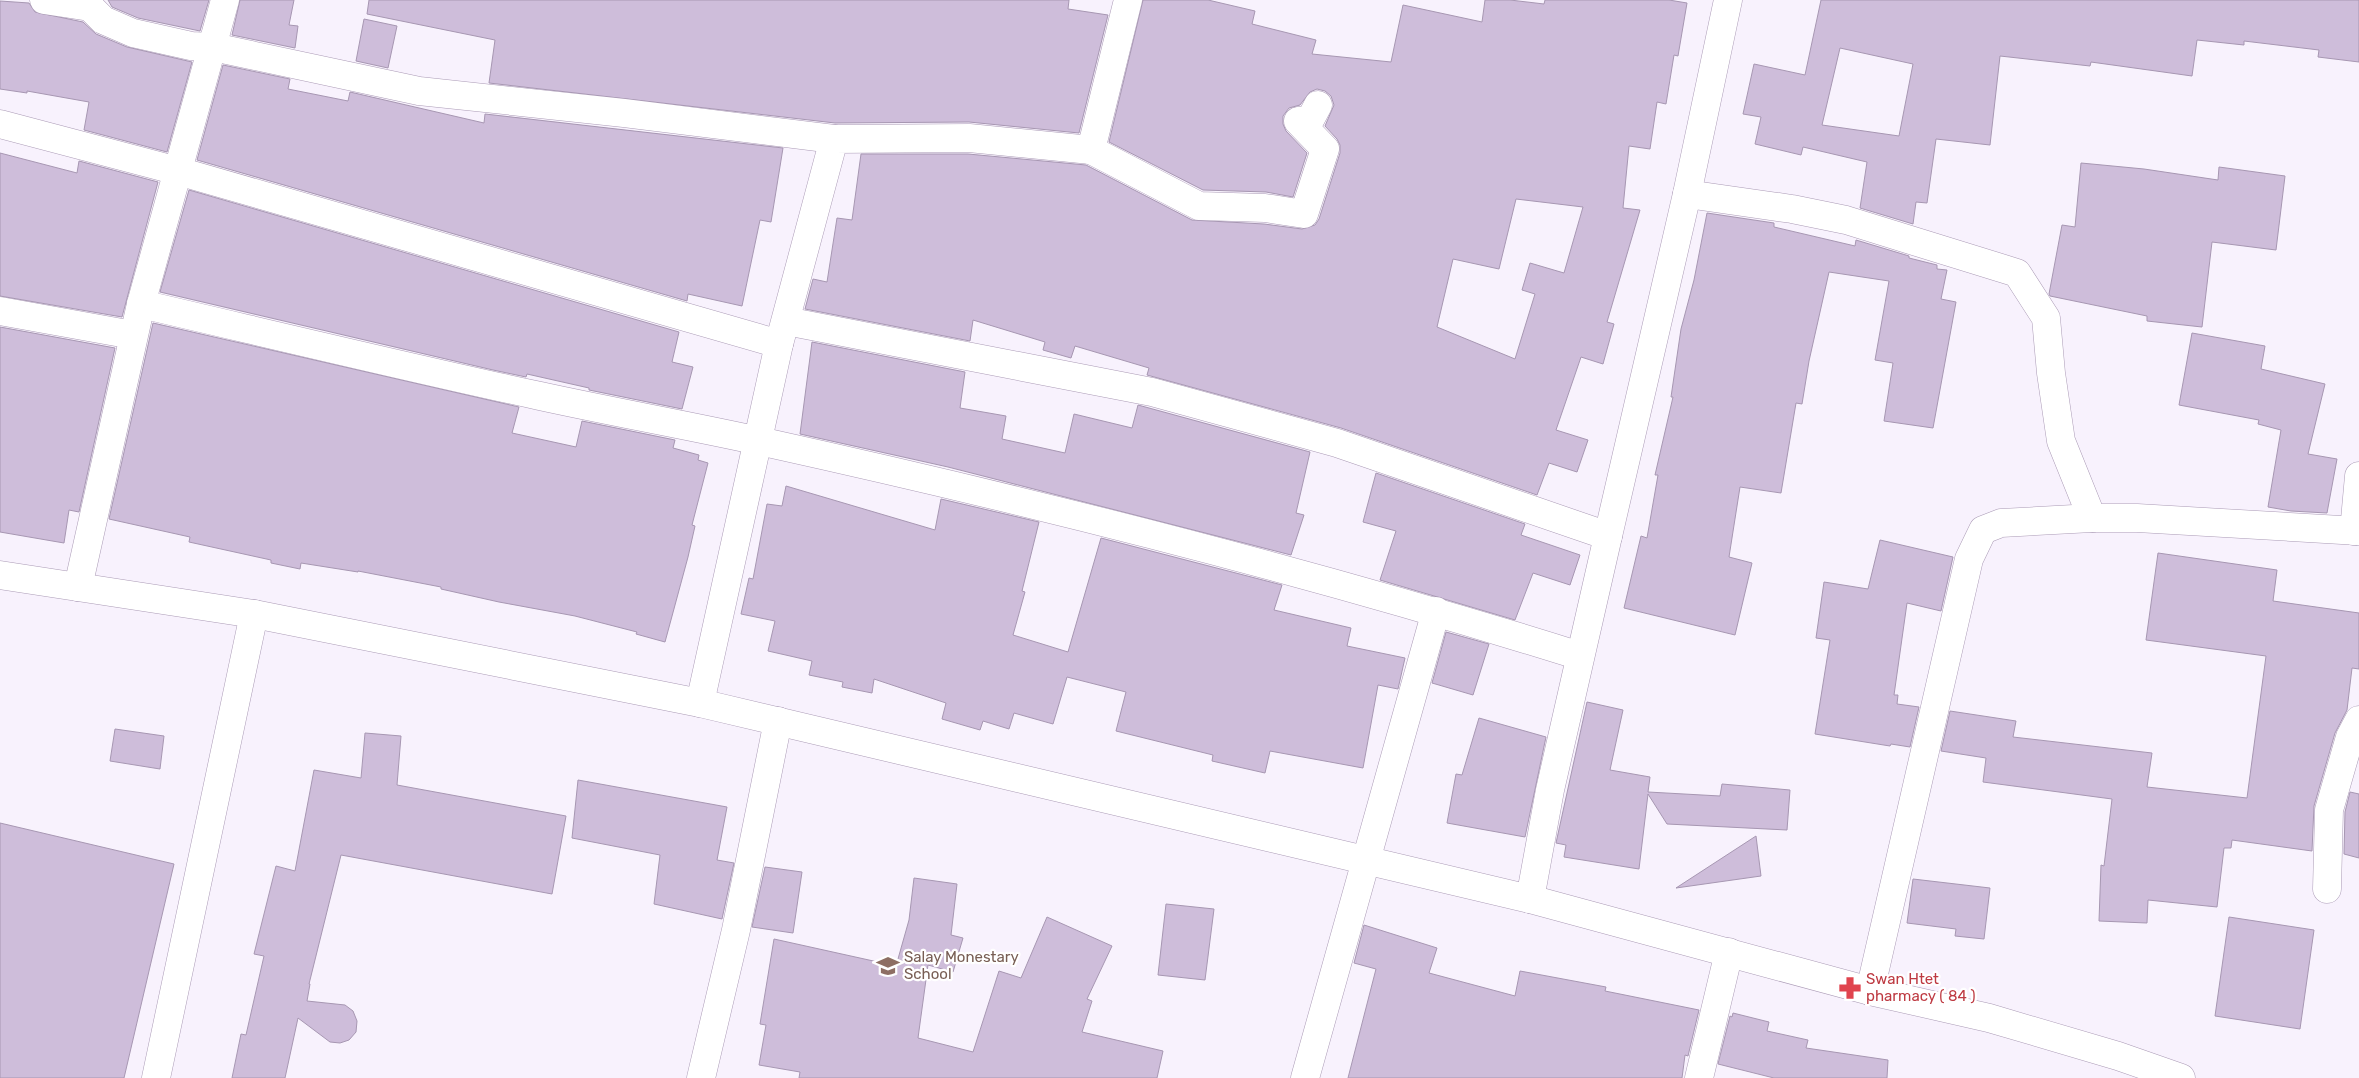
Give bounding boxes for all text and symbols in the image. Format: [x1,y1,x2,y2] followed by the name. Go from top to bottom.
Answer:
[904,948,1019,983] place label: Salay Monestary School
[875,953,901,979] school or university icon: Salay Monestary School
[1866,970,1976,1005] place label: Swan Htet pharmacy ( 84 )
[1837,975,1863,1001] pharmacy icon: Swan Htet pharmacy ( 84 )

